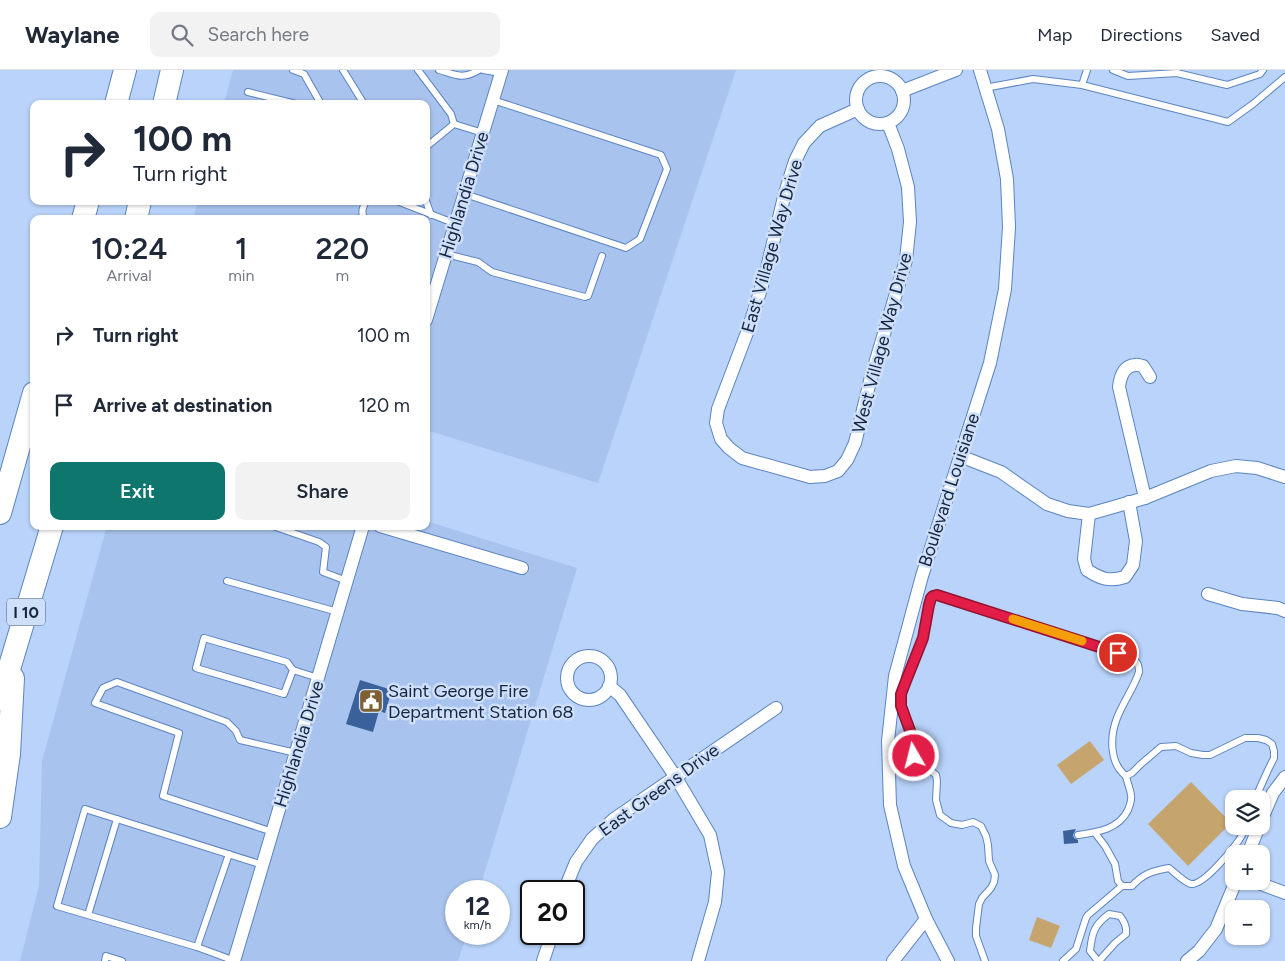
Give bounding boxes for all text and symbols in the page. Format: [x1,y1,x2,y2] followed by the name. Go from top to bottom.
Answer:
[150,12,500,57] search box
[25,20,120,49] text: Waylane
[168,21,196,49] icon: search
[208,23,309,46] text: Search here
[1037,24,1072,46] text: Map
[1100,24,1182,46] text: Directions
[1210,24,1260,46] text: Saved
[133,118,232,160] text: 100 m
[50,120,115,185] icon: right
[434,129,494,261] street label: Highlandia Drive
[737,157,807,335] street label: East Village Way Drive
[133,160,228,187] text: Turn right
[91,230,167,267] text: 10:24
[235,230,248,267] text: 1
[315,230,369,267] text: 220
[847,250,917,436] street label: West Village Way Drive
[107,266,152,285] text: Arrival
[228,266,255,285] text: min
[335,266,349,285] text: m
[50,321,78,349] icon: right
[93,324,179,347] text: Turn right
[357,324,410,347] text: 100 m
[50,391,78,419] icon: arrive
[93,394,272,417] text: Arrive at destination
[358,394,410,417] text: 120 m
[914,410,984,570] street label: Boulevard Louisiane
[50,462,225,520] button: Exit
[235,462,410,520] button: Share
[7,598,45,626] road number: I 10
[1097,632,1139,674] pin
[1104,639,1132,667] icon: arrive
[269,678,329,810] street label: Highlandia Drive
[388,680,574,723] place label: Saint George Fire Department Station 68
[358,688,384,714] public building icon: Saint George Fire Department Station 68
[887,729,939,781] position arrow
[595,739,724,841] street label: East Greens Drive
[1225,790,1270,945] map controls
[1225,790,1270,835] button: layers
[1225,845,1270,890] button: +
[520,880,585,945] speed limit sign: 20
[465,891,490,921] text: 12
[1225,900,1270,945] button: −
[464,918,491,932] text: km/h

